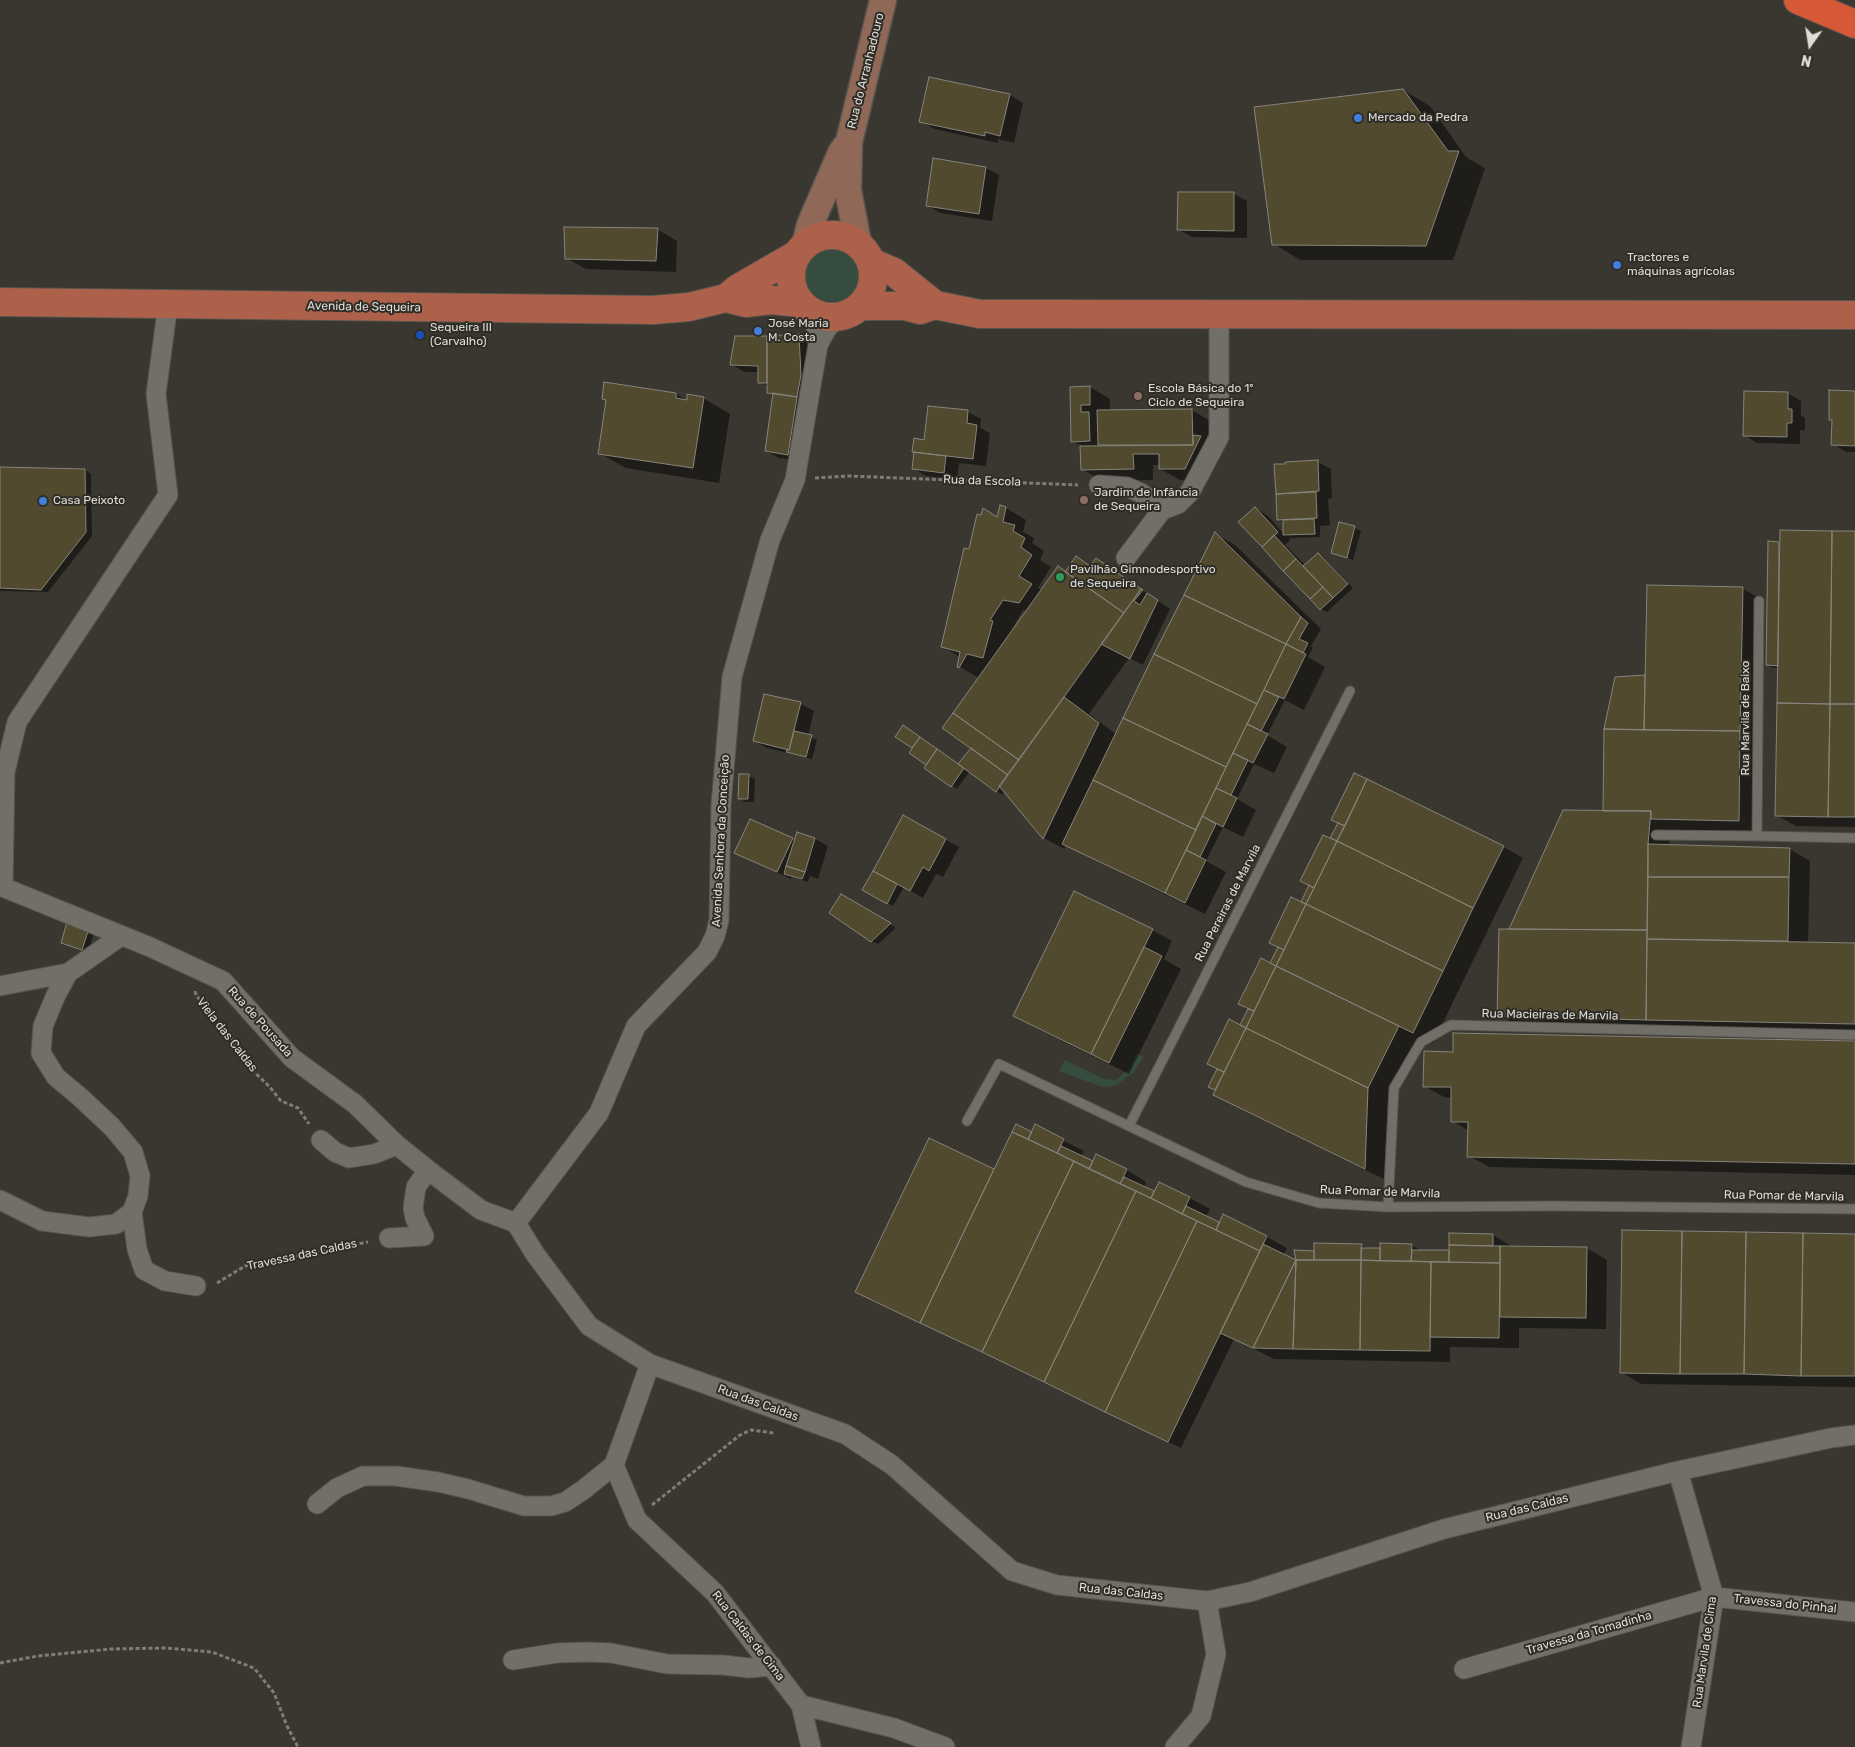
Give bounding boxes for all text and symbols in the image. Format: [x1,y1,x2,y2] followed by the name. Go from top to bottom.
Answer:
[845,11,887,131] street label: Rua do Arranhadouro
[1785,20,1835,70] north arrow
[1800,51,1813,70] text: N
[1368,111,1468,125] place label: Mercado da Pedra
[1352,112,1364,124] marker: Mercado da Pedra
[1627,251,1735,279] place label: Tractores e máquinas agrícolas
[1611,259,1623,271] marker: Tractores e máquinas agrícolas
[307,299,421,315] street label: Avenida de Sequeira
[768,317,829,345] place label: José Maria M. Costa
[430,321,492,349] place label: Sequeira III (Carvalho)
[752,325,764,337] marker: José Maria M. Costa
[414,329,426,341] marker: Sequeira III (Carvalho)
[1148,382,1254,410] place label: Escola Básica do 1º Ciclo de Sequeira
[1132,390,1144,402] marker: Escola Básica do 1º Ciclo de Sequeira
[943,472,1021,490] street label: Rua da Escola
[1094,486,1198,514] place label: Jardim de Infância de Sequeira
[53,494,125,508] place label: Casa Peixoto
[1078,494,1090,506] marker: Jardim de Infância de Sequeira
[37,495,49,507] marker: Casa Peixoto
[1070,563,1216,591] place label: Pavilhão Gimnodesportivo de Sequeira
[1054,571,1066,583] marker: Pavilhão Gimnodesportivo de Sequeira
[1739,661,1753,775] street label: Rua Marvila de Baixo
[709,754,733,928] street label: Avenida Senhora da Conceição
[1192,842,1264,964] street label: Rua Pereiras de Marvila
[225,984,295,1060] street label: Rua de Pousada
[194,995,260,1075] street label: Viela das Caldas
[1482,1007,1618,1023] street label: Rua Macieiras de Marvila
[1320,1183,1440,1201] street label: Rua Pomar de Marvila
[1724,1188,1844,1204] street label: Rua Pomar de Marvila
[246,1236,358,1274] street label: Travessa das Caldas
[716,1382,800,1424] street label: Rua das Caldas
[1484,1491,1570,1525] street label: Rua das Caldas
[1078,1580,1164,1604] street label: Rua das Caldas
[708,1588,788,1684] street label: Rua Caldas de Cima
[1733,1591,1837,1617] street label: Travessa do Pinhal
[1690,1595,1720,1709] street label: Rua Marvila de Cima
[1525,1608,1653,1658] street label: Travessa da Tomadinha

